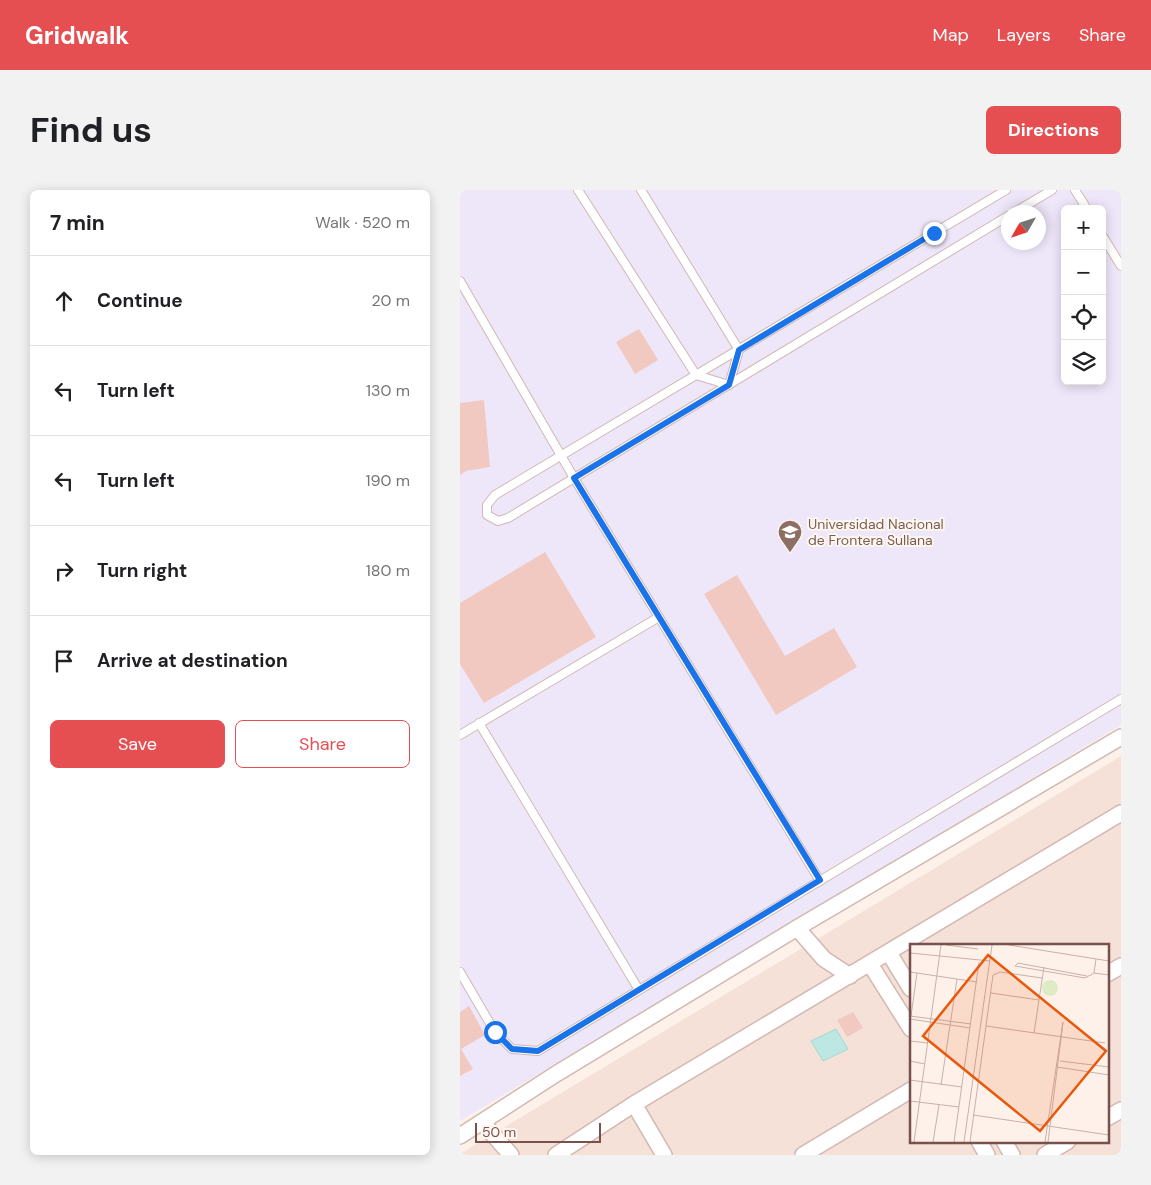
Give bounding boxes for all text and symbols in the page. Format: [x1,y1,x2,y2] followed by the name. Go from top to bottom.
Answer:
[25,20,129,51] text: Gridwalk
[933,23,969,47] text: Map
[997,23,1051,47] text: Layers
[1079,23,1126,47] text: Share
[986,106,1121,154] button: Directions
[30,107,152,153] text: Find us
[1001,205,1046,250] north arrow
[1061,205,1106,385] map controls
[1061,205,1106,250] button: +
[50,209,105,237] text: 7 min
[315,212,410,233] text: Walk · 520 m
[923,222,946,245] route end
[1061,250,1106,295] button: −
[50,287,78,315] icon: ahead
[97,288,183,313] text: Continue
[371,290,410,311] text: 20 m
[1061,295,1106,340] button: locate
[1061,340,1106,385] button: layers
[50,377,78,405] icon: left
[97,378,175,403] text: Turn left
[366,380,410,401] text: 130 m
[50,467,78,495] icon: left
[97,468,175,493] text: Turn left
[366,470,410,491] text: 190 m
[808,515,944,549] place label: Universidad Nacional de Frontera Sullana
[777,519,803,553] school or university icon: Universidad Nacional de Frontera Sullana
[50,557,78,585] icon: right
[97,558,187,583] text: Turn right
[366,560,410,581] text: 180 m
[50,647,78,675] icon: arrive
[97,648,288,673] text: Arrive at destination
[50,720,225,768] button: Save
[235,720,410,768] button: Share
[910,944,1108,1142] inset map
[484,1021,507,1044] route start
[475,1120,601,1143] scale bar
[482,1123,516,1141] text: 50 m

